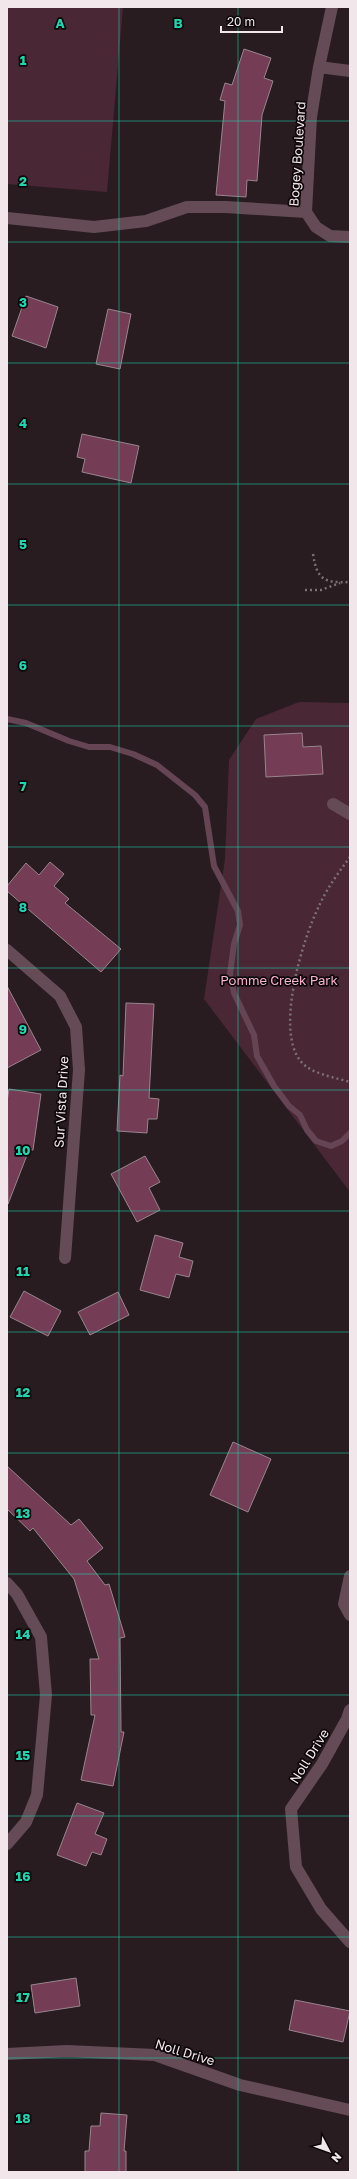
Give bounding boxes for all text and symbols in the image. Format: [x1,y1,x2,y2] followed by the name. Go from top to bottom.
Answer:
[221,8,282,34] scale bar
[227,14,255,29] text: 20 m
[55,15,65,31] text: A
[173,15,183,31] text: B
[20,52,27,68] text: 1
[285,101,309,207] street label: Bogey Boulevard
[19,173,27,189] text: 2
[19,294,27,310] text: 3
[19,415,27,431] text: 4
[19,536,27,552] text: 5
[19,657,27,673] text: 6
[19,778,27,794] text: 7
[19,899,27,915] text: 8
[220,972,338,988] park label: Pomme Creek Park
[19,1021,27,1037] text: 9
[51,1056,71,1148] street label: Sur Vista Drive
[15,1142,31,1158] text: 10
[16,1263,30,1279] text: 11
[16,1384,30,1400] text: 12
[16,1505,30,1521] text: 13
[16,1626,30,1642] text: 14
[286,1726,332,1786] street label: Noll Drive
[16,1747,30,1763] text: 15
[16,1868,30,1884] text: 16
[16,1989,30,2005] text: 17
[153,2035,217,2069] street label: Noll Drive
[15,2110,31,2126] text: 18
[309,2131,349,2171] north arrow
[329,2150,345,2165] text: N

